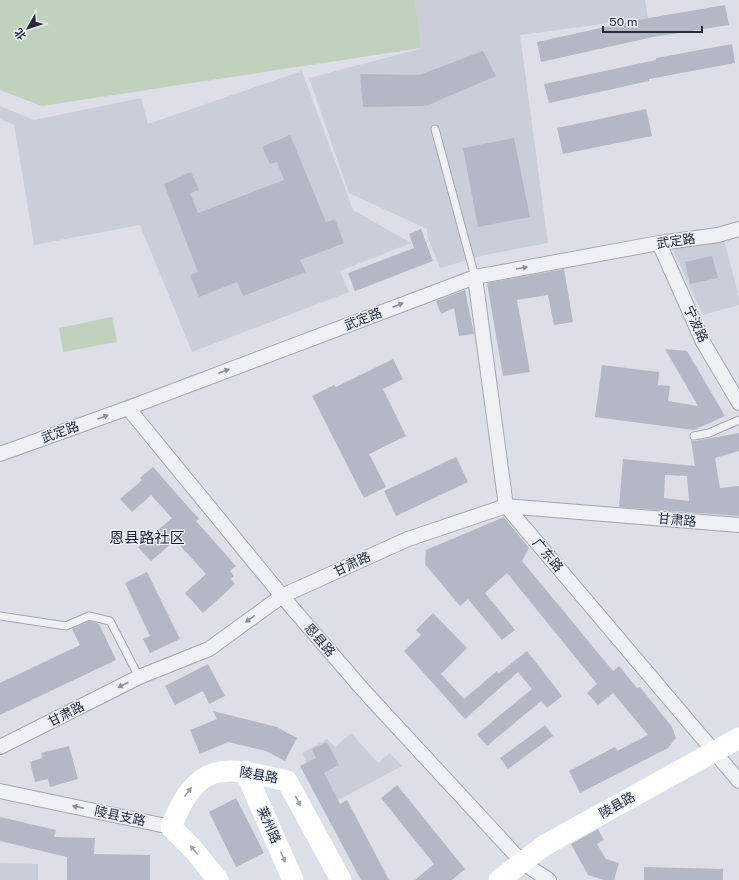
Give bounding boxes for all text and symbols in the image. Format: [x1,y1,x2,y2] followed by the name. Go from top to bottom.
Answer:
[8,8,48,48] north arrow
[603,8,702,34] scale bar
[609,15,637,29] text: 50 m
[12,26,28,42] text: 北
[656,231,696,251] street label: 武定路
[516,265,528,271] one-way arrow
[393,302,405,308] one-way arrow
[681,303,711,345] street label: 宁波路
[342,305,384,333] street label: 武定路
[219,368,231,374] one-way arrow
[97,414,109,420] one-way arrow
[39,418,81,446] street label: 武定路
[657,511,697,529] street label: 甘肃路
[109,529,185,546] district label: 恩县路社区
[530,535,566,575] street label: 广东路
[331,549,373,579] street label: 甘肃路
[245,615,255,623] one-way arrow
[302,620,338,660] street label: 恩县路
[117,682,129,688] one-way arrow
[45,698,87,730] street label: 甘肃路
[238,764,280,786] street label: 陵县路
[184,787,192,798] one-way arrow
[596,789,638,821] street label: 陵县路
[295,795,301,807] one-way arrow
[93,803,147,829] street label: 陵县支路
[72,804,84,810] one-way arrow
[254,804,284,846] street label: 莱州路
[190,845,199,855] one-way arrow
[280,852,286,863] one-way arrow

